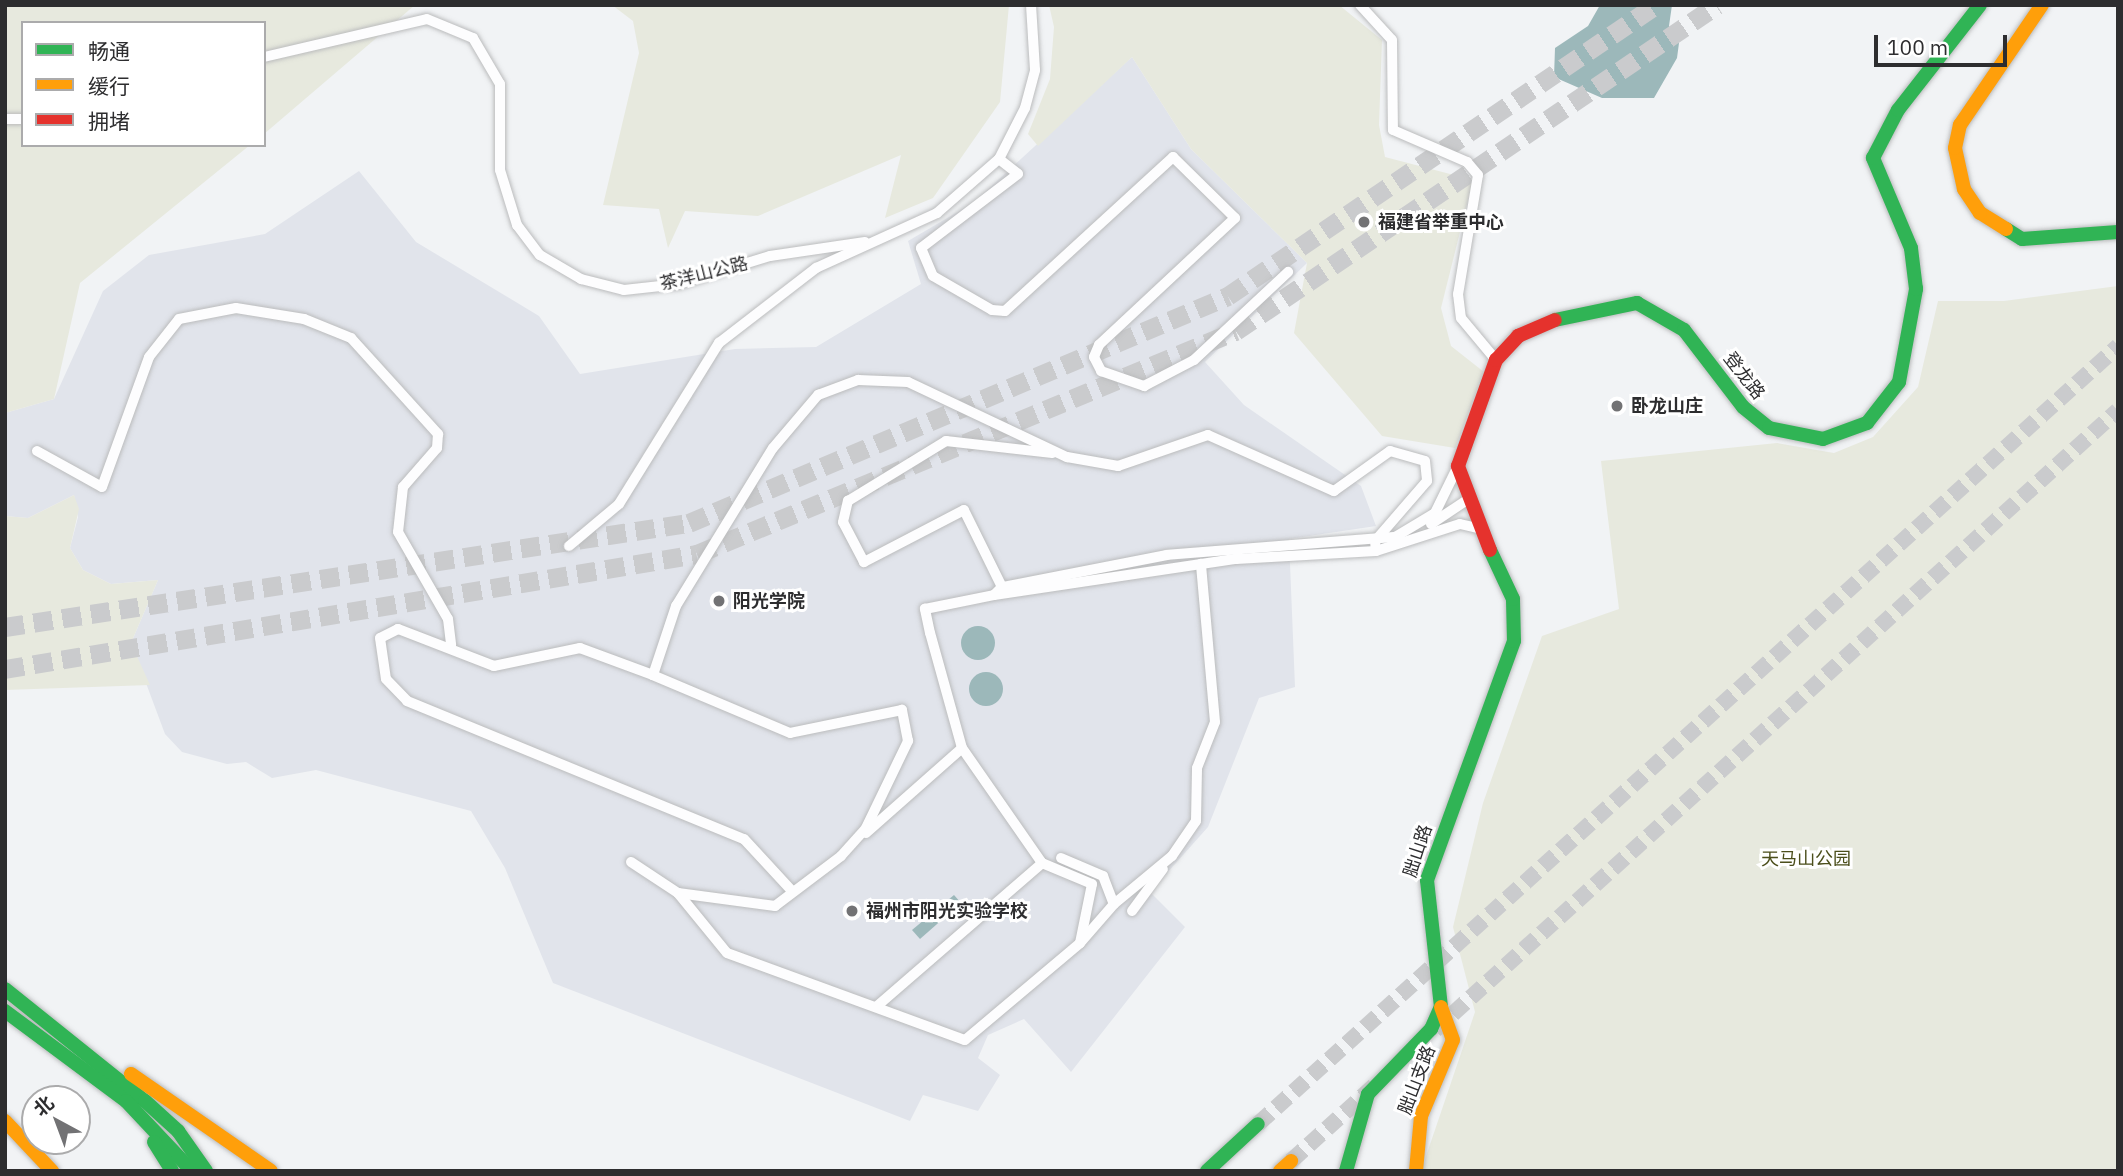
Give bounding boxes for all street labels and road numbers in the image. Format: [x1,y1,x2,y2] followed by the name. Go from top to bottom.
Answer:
[658,253,750,295] street label: 茶洋山公路
[1719,348,1769,404] street label: 登龙路
[1399,822,1437,880] street label: 胐山路
[1394,1043,1440,1117] street label: 胐山支路

